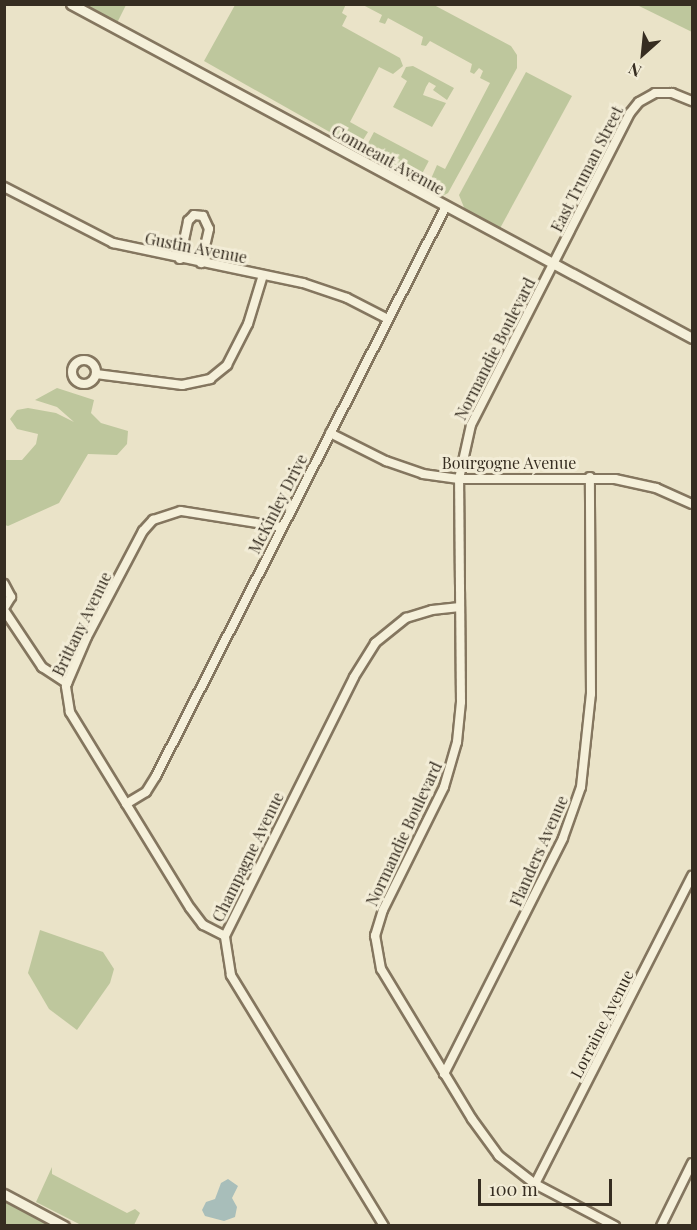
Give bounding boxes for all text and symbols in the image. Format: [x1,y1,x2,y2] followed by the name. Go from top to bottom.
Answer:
[613,24,673,84] north arrow
[625,59,645,82] text: N
[547,102,627,236] street label: East Truman Street
[328,121,448,199] street label: Conneaut Avenue
[143,229,249,267] street label: Gustin Avenue
[451,275,539,423] street label: Normandie Boulevard
[245,451,311,557] street label: McKinley Drive
[441,453,577,473] street label: Bourgogne Avenue
[48,568,116,680] street label: Brittany Avenue
[362,759,446,909] street label: Normandie Boulevard
[208,789,288,925] street label: Champagne Avenue
[506,792,572,910] street label: Flanders Avenue
[566,966,638,1082] street label: Lorraine Avenue
[481,1167,614,1205] scale bar
[489,1177,538,1201] text: 100 m

